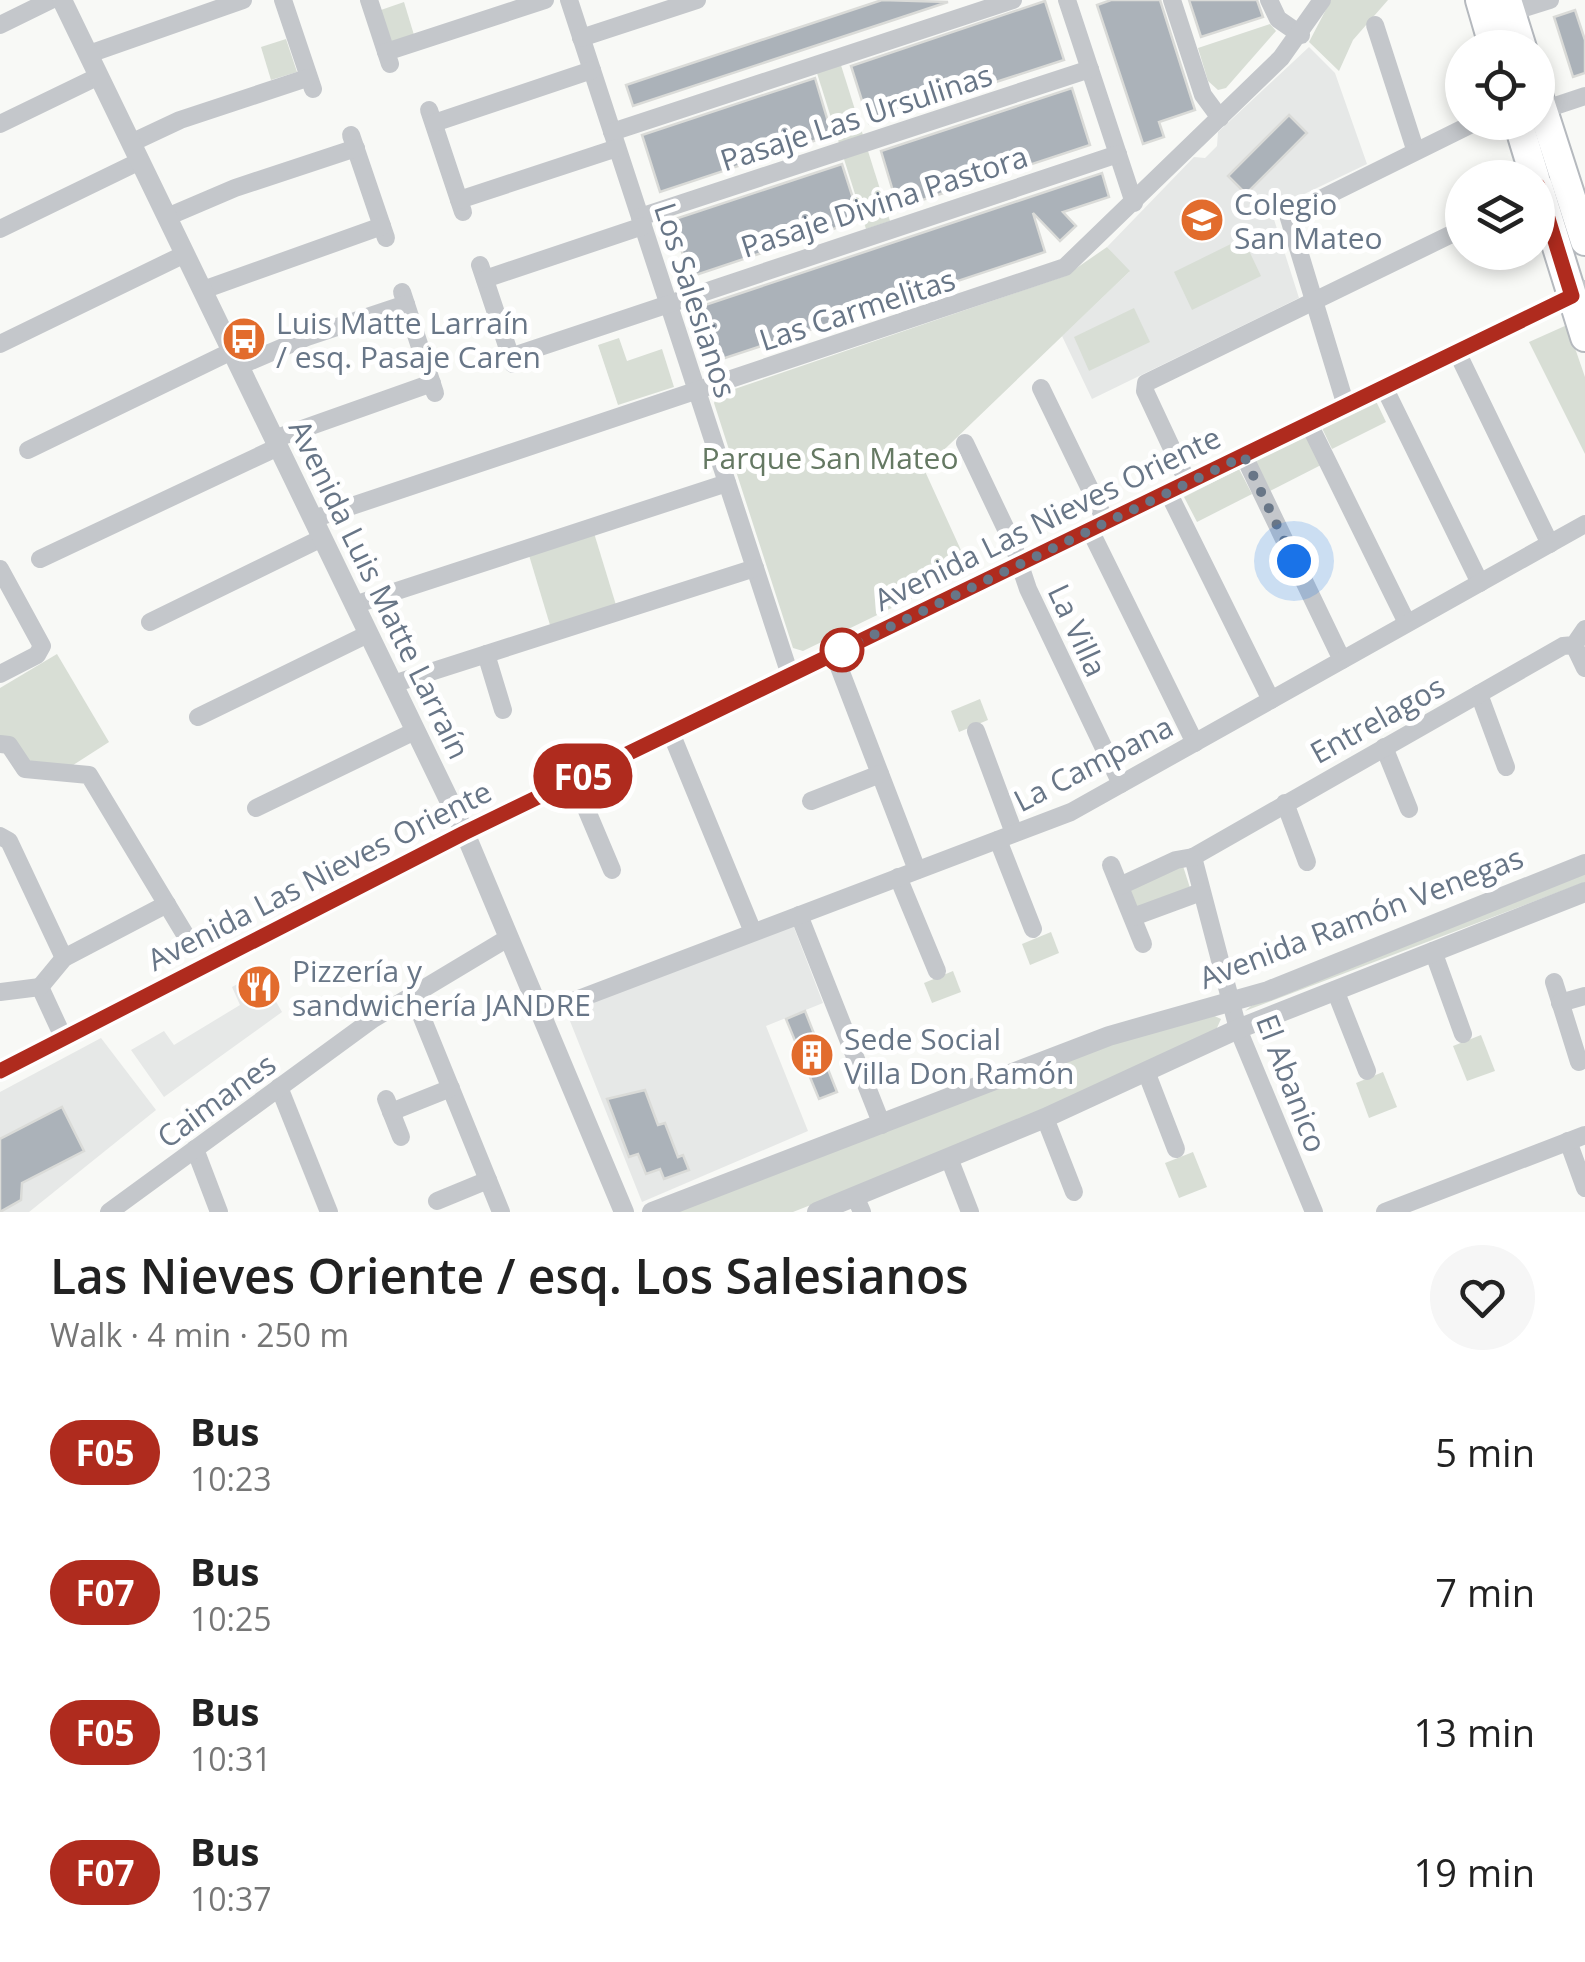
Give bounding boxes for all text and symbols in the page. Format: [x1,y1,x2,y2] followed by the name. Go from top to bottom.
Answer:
[1445,30,1555,270] map controls
[1445,30,1555,140] button: locate
[715,54,997,180] street label: Pasaje Las Ursulinas
[735,135,1033,267] street label: Pasaje Divina Pastora
[1445,160,1555,270] button: layers
[1234,183,1383,258] place label: Colegio San Mateo
[645,197,747,403] street label: Los Salesianos
[1179,197,1225,243] school or university icon: Colegio San Mateo
[754,258,960,360] street label: Las Carmelitas
[276,302,541,377] place label: Luis Matte Larraín / esq. Pasaje Caren
[221,316,267,362] bus stop icon: Luis Matte Larraín / esq. Pasaje Caren
[280,413,480,765] street label: Avenida Luis Matte Larraín
[867,416,1227,620] street label: Avenida Las Nieves Oriente
[702,437,958,478] park label: Parque San Mateo
[1269,536,1319,586] your location
[1039,577,1117,683] street label: La Villa
[821,629,863,671] unlabelled marker
[1302,665,1452,773] street label: Entrelagos
[1006,705,1180,821] street label: La Campana
[526,744,640,808] line badge: F05
[553,753,613,800] text: F05
[140,770,498,980] street label: Avenida Las Nieves Oriente
[1193,836,1529,998] street label: Avenida Ramón Venegas
[292,950,591,1025] place label: Pizzería y sandwichería JANDRE
[236,964,282,1010] restaurant icon: Pizzería y sandwichería JANDRE
[1247,1008,1337,1158] street label: El Abanico
[844,1018,1074,1093] place label: Sede Social Villa Don Ramón
[789,1032,835,1078] building icon: Sede Social Villa Don Ramón
[148,1043,284,1157] street label: Caimanes
[50,1243,969,1308] text: Las Nieves Oriente / esq. Los Salesianos
[1430,1245,1535,1350] button: heart
[50,1313,349,1356] text: Walk · 4 min · 250 m
[190,1405,259,1457] text: Bus
[1435,1426,1535,1478] text: 5 min
[75,1429,135,1476] text: F05
[190,1457,272,1500] text: 10:23
[190,1545,259,1597] text: Bus
[1435,1566,1535,1618] text: 7 min
[75,1569,135,1616] text: F07
[190,1597,272,1640] text: 10:25
[190,1685,259,1737] text: Bus
[1414,1706,1535,1758] text: 13 min
[75,1709,135,1756] text: F05
[190,1737,272,1780] text: 10:31
[190,1825,259,1877] text: Bus
[1414,1846,1535,1898] text: 19 min
[75,1849,135,1896] text: F07
[190,1877,272,1920] text: 10:37

